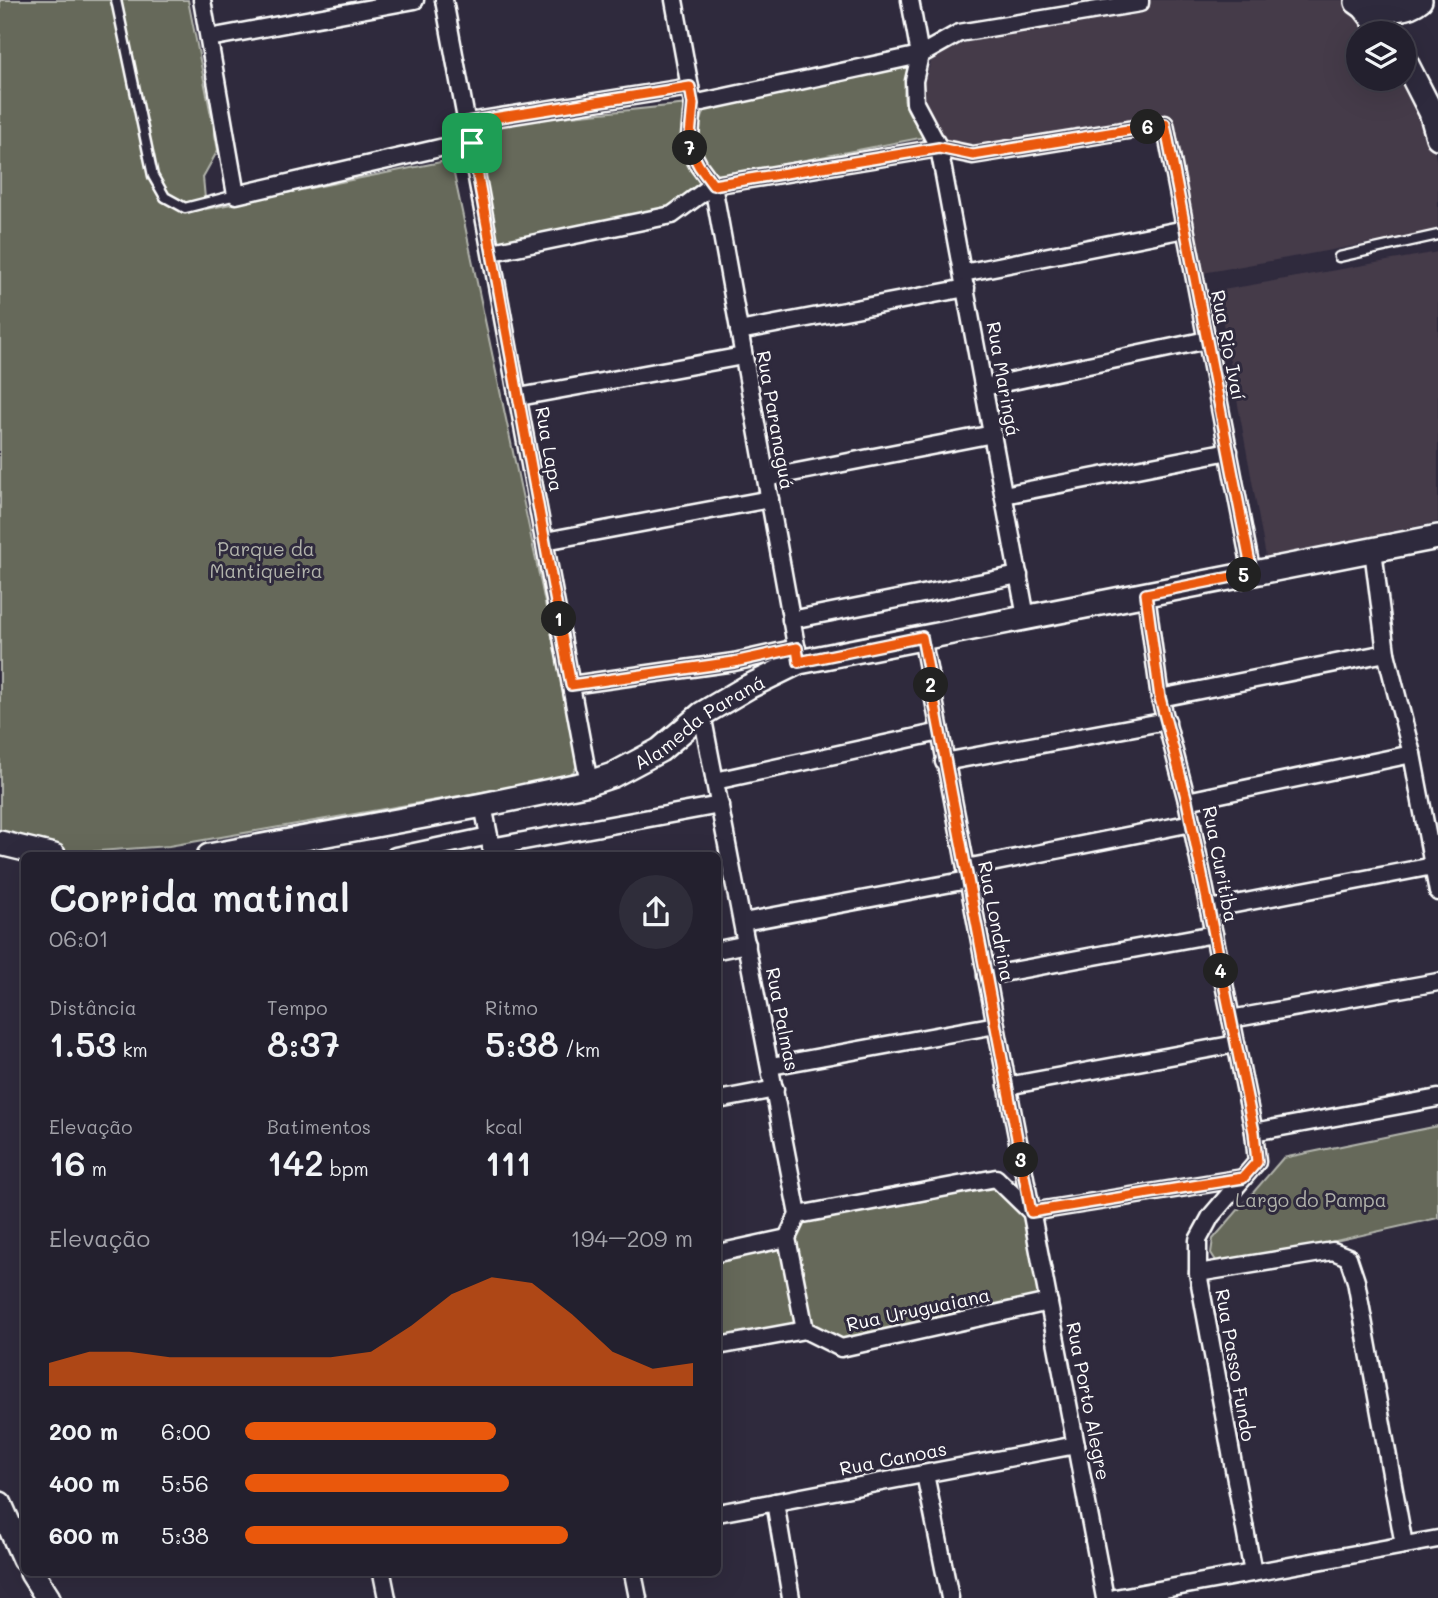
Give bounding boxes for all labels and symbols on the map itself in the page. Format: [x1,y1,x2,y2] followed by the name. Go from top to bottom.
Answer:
[1130,110,1166,144] pin: 6
[442,113,502,173] pin
[672,130,708,166] pin: 7
[1206,288,1252,402] street label: Rua Rio Ivaí
[982,320,1026,438] street label: Rua Maringá
[751,348,801,492] street label: Rua Paranaguá
[530,405,570,493] street label: Rua Lapa
[209,536,323,583] park label: Parque da Mantiqueira
[1226,558,1262,592] pin: 5
[542,602,576,636] pin: 1
[629,668,769,774] street label: Alameda Paraná
[914,668,948,702] pin: 2
[1197,804,1245,924] street label: Rua Curitiba
[973,859,1021,983] street label: Rua Londrina
[1204,954,1238,988] pin: 4
[761,965,805,1073] street label: Rua Palmas
[1004,1142,1038,1178] pin: 3
[1235,1187,1387,1212] park label: Largo do Pampa
[844,1282,992,1336] street label: Rua Uruguaiana
[1210,1287,1262,1443] street label: Rua Passo Fundo
[1061,1320,1117,1482] street label: Rua Porto Alegre
[837,1435,949,1481] street label: Rua Canoas

